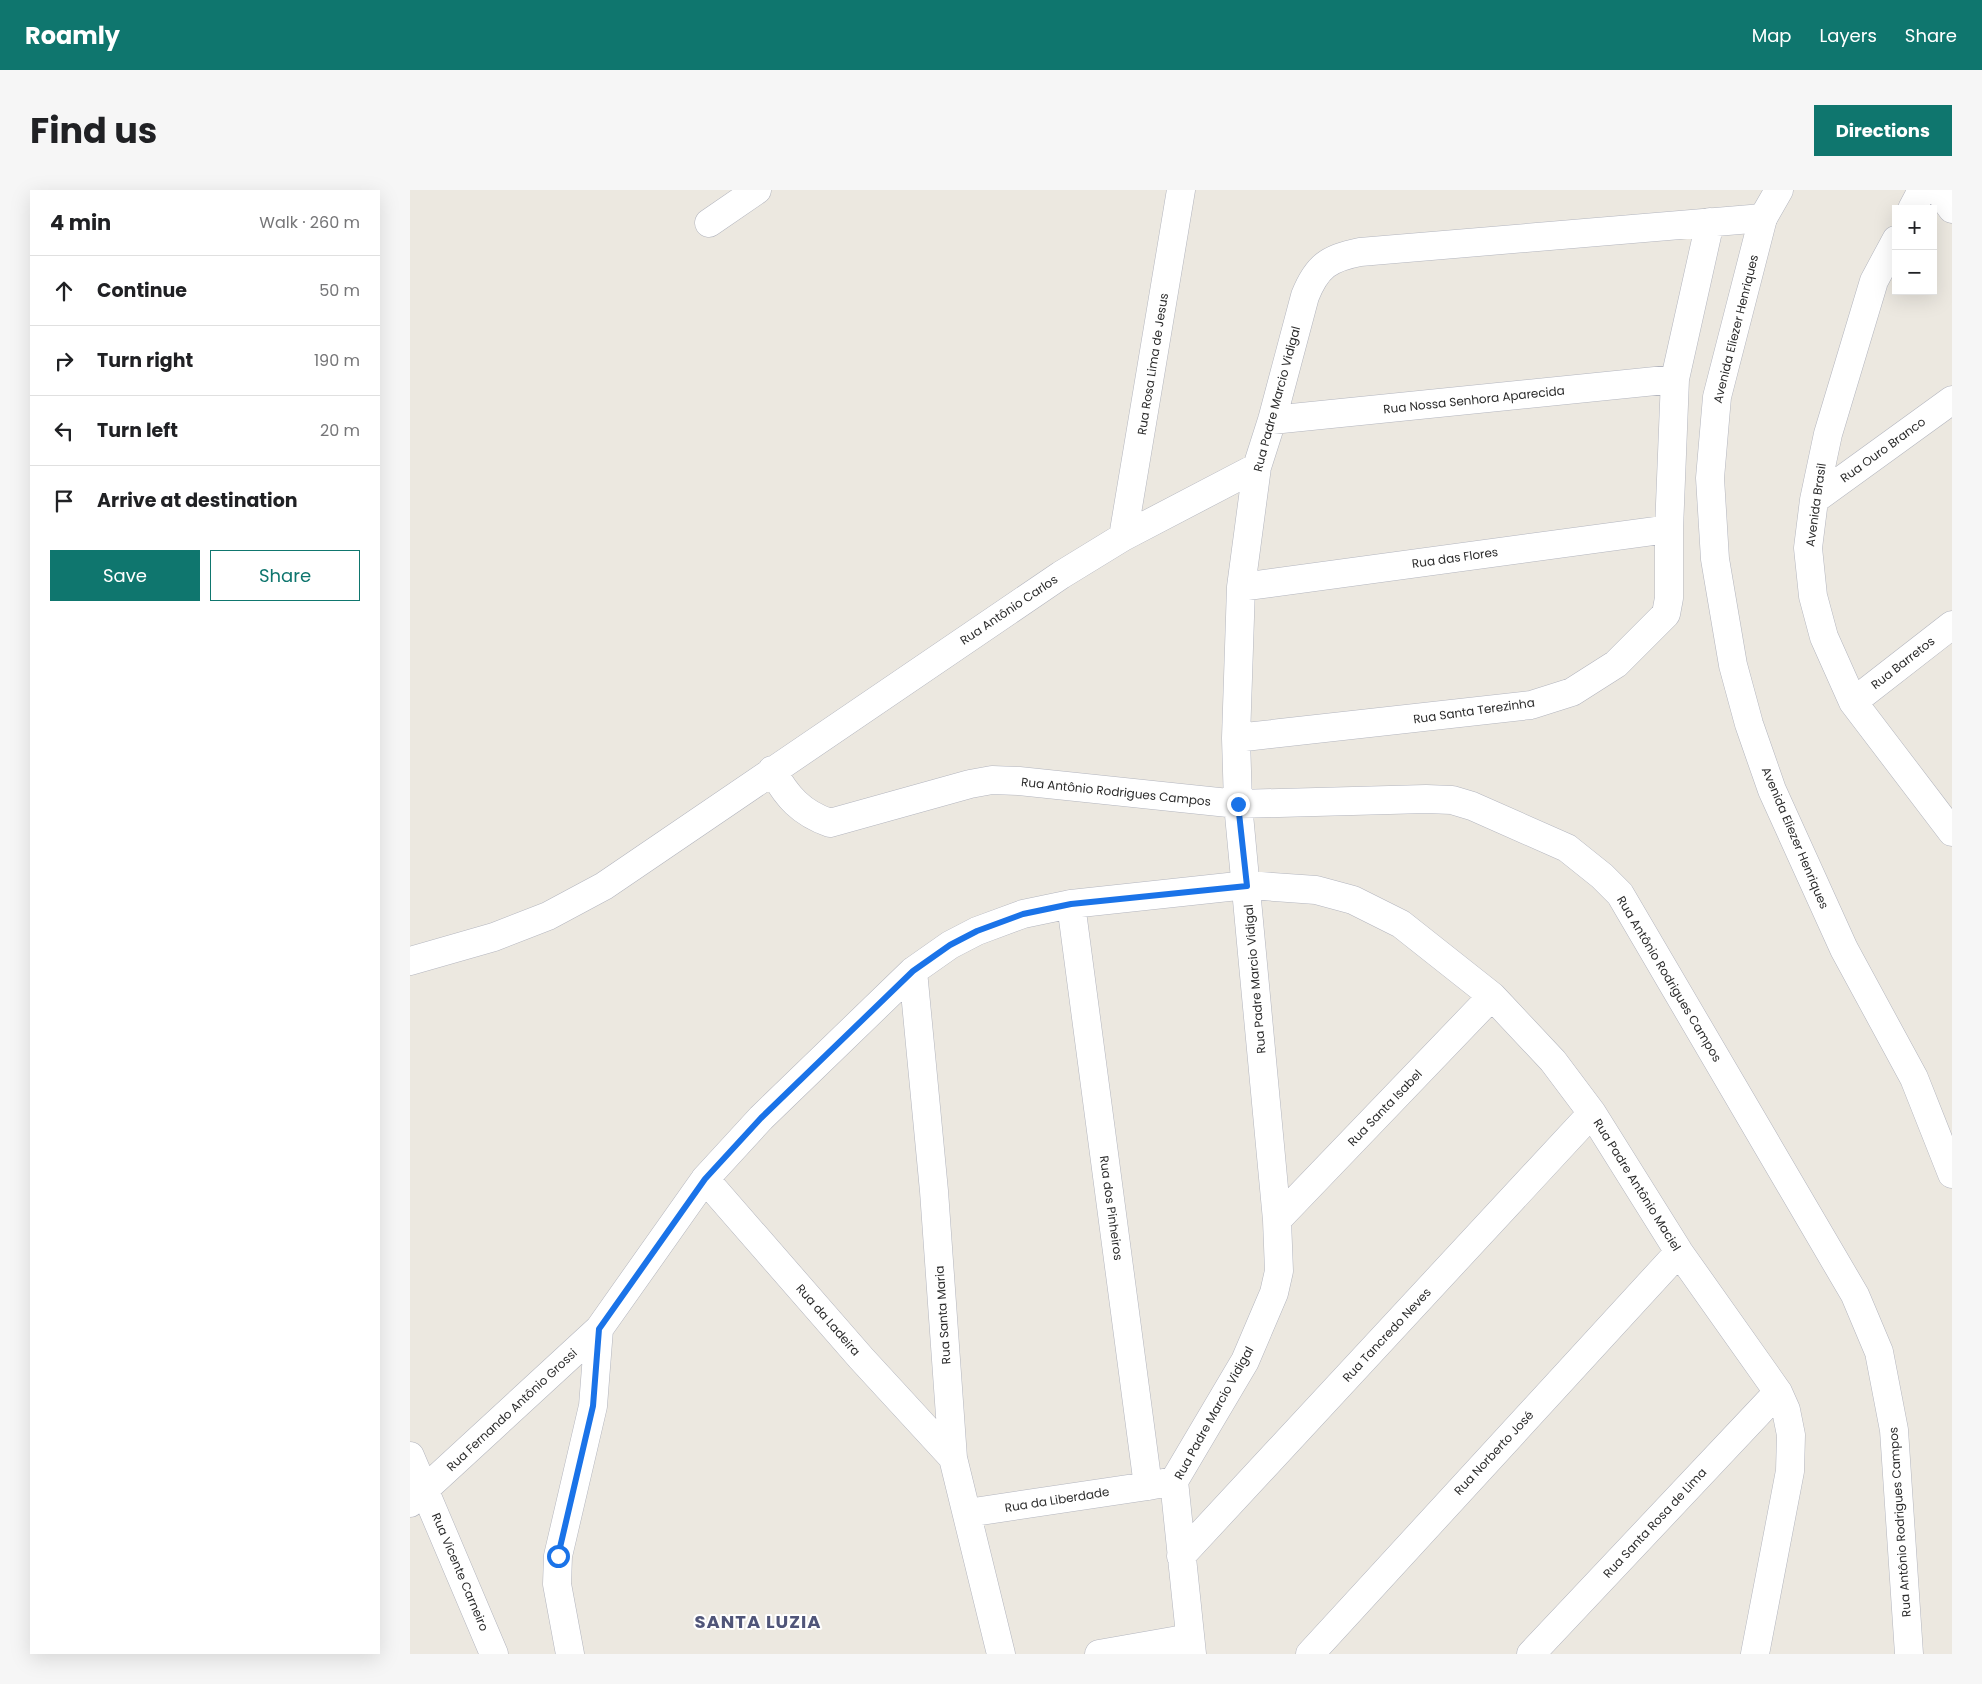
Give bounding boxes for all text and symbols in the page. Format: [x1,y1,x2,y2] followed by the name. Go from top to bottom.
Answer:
[25,19,120,52] text: Roamly
[1752,23,1792,48] text: Map
[1820,23,1877,48] text: Layers
[1905,23,1957,48] text: Share
[1814,105,1952,156] button: Directions
[30,106,157,155] text: Find us
[1892,205,1937,295] map controls
[1892,205,1937,250] button: +
[50,208,111,237] text: 4 min
[259,211,360,234] text: Walk · 260 m
[1892,250,1937,295] button: −
[1709,253,1762,405] street label: Avenida Eliezer Henriques
[50,277,78,305] icon: ahead
[97,277,187,304] text: Continue
[319,279,360,302] text: 50 m
[1133,292,1172,436] street label: Rua Rosa Lima de Jesus
[1249,324,1304,473] street label: Rua Padre Marcio Vidigal
[50,347,78,375] icon: right
[97,347,193,374] text: Turn right
[314,349,360,372] text: 190 m
[1382,382,1565,417] street label: Rua Nossa Senhora Aparecida
[1837,413,1929,486] street label: Rua Ouro Branco
[50,417,78,445] icon: left
[97,417,178,444] text: Turn left
[320,419,360,442] text: 20 m
[1801,462,1830,548] street label: Avenida Brasil
[50,487,78,515] icon: arrive
[97,487,298,514] text: Arrive at destination
[1411,543,1499,572] street label: Rua das Flores
[50,550,200,601] button: Save
[210,550,360,601] button: Share
[957,571,1061,649] street label: Rua Antônio Carlos
[1867,632,1938,693] street label: Rua Barretos
[1412,694,1536,727] street label: Rua Santa Terezinha
[1758,764,1833,911] street label: Avenida Eliezer Henriques
[1020,773,1212,810] street label: Rua Antônio Rodrigues Campos
[1227,793,1250,816] route end
[1613,893,1726,1065] street label: Rua Antônio Rodrigues Campos
[1239,904,1270,1054] street label: Rua Padre Marcio Vidigal
[1344,1066,1426,1150] street label: Rua Santa Isabel
[1590,1115,1685,1254] street label: Rua Padre Antônio Maciel
[1096,1154,1127,1261] street label: Rua dos Pinheiros
[931,1265,954,1365] street label: Rua Santa Maria
[792,1280,864,1359] street label: Rua da Ladeira
[1338,1284,1435,1385] street label: Rua Tancredo Neves
[1170,1343,1257,1482] street label: Rua Padre Marcio Vidigal
[443,1344,581,1475] street label: Rua Fernando Antônio Grossi
[1450,1407,1537,1499] street label: Rua Norberto José
[1884,1426,1915,1618] street label: Rua Antônio Rodrigues Campos
[1599,1464,1710,1581] street label: Rua Santa Rosa de Lima
[1003,1483,1110,1516] street label: Rua da Liberdade
[428,1510,493,1634] street label: Rua Vicente Carneiro
[547,1545,570,1568] route start
[694,1609,822,1634] district label: SANTA LUZIA

